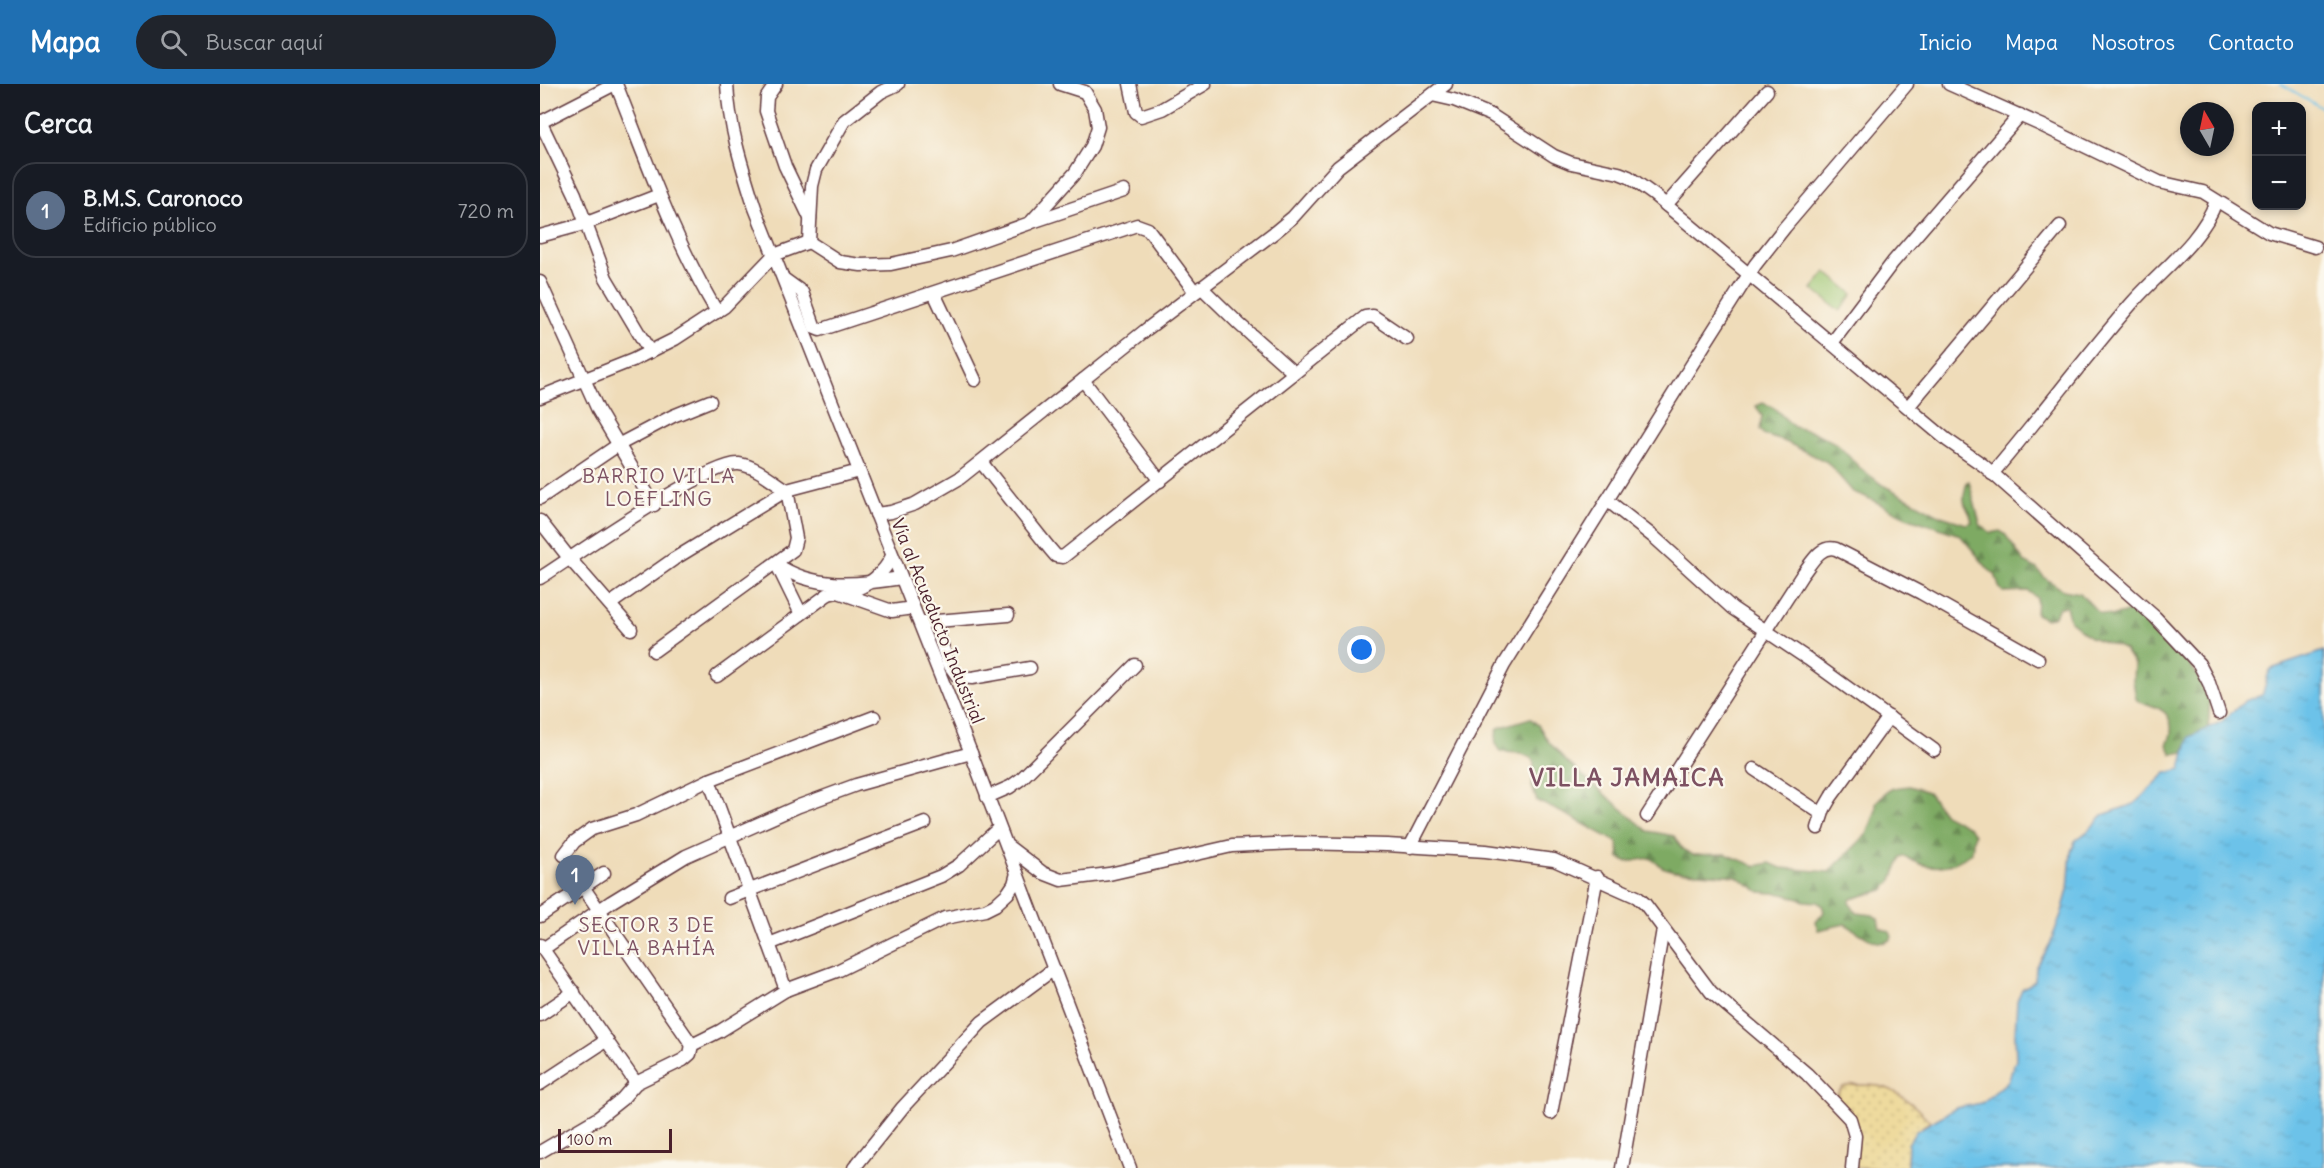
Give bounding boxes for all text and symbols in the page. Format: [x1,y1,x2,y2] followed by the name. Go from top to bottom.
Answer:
[136,15,556,69] search box
[30,24,100,60] text: Mapa
[157,26,190,59] icon: search
[205,28,323,56] text: Buscar aquí
[1919,29,1972,56] text: Inicio
[2005,29,2058,56] text: Mapa
[2091,29,2175,56] text: Nosotros
[2208,29,2294,56] text: Contacto
[2180,102,2234,156] north arrow
[2252,102,2306,210] map controls
[2252,102,2306,156] button: +
[24,107,93,140] text: Cerca
[2252,156,2306,210] button: −
[83,184,243,212] text: B.M.S. Caronoco
[42,198,49,223] text: 1
[458,198,514,223] text: 720 m
[83,212,217,237] text: Edificio público
[582,463,736,511] district label: BARRIO VILLA LOEFLING
[886,515,990,727] street label: Vía al Acueducto Industrial
[1347,635,1376,664] your location
[1529,762,1725,792] district label: VILLA JAMAICA
[555,856,594,905] pin: 1
[578,912,716,960] district label: SECTOR 3 DE VILLA BAHÍA
[558,1126,672,1154] scale bar
[567,1129,612,1149] text: 100 m

